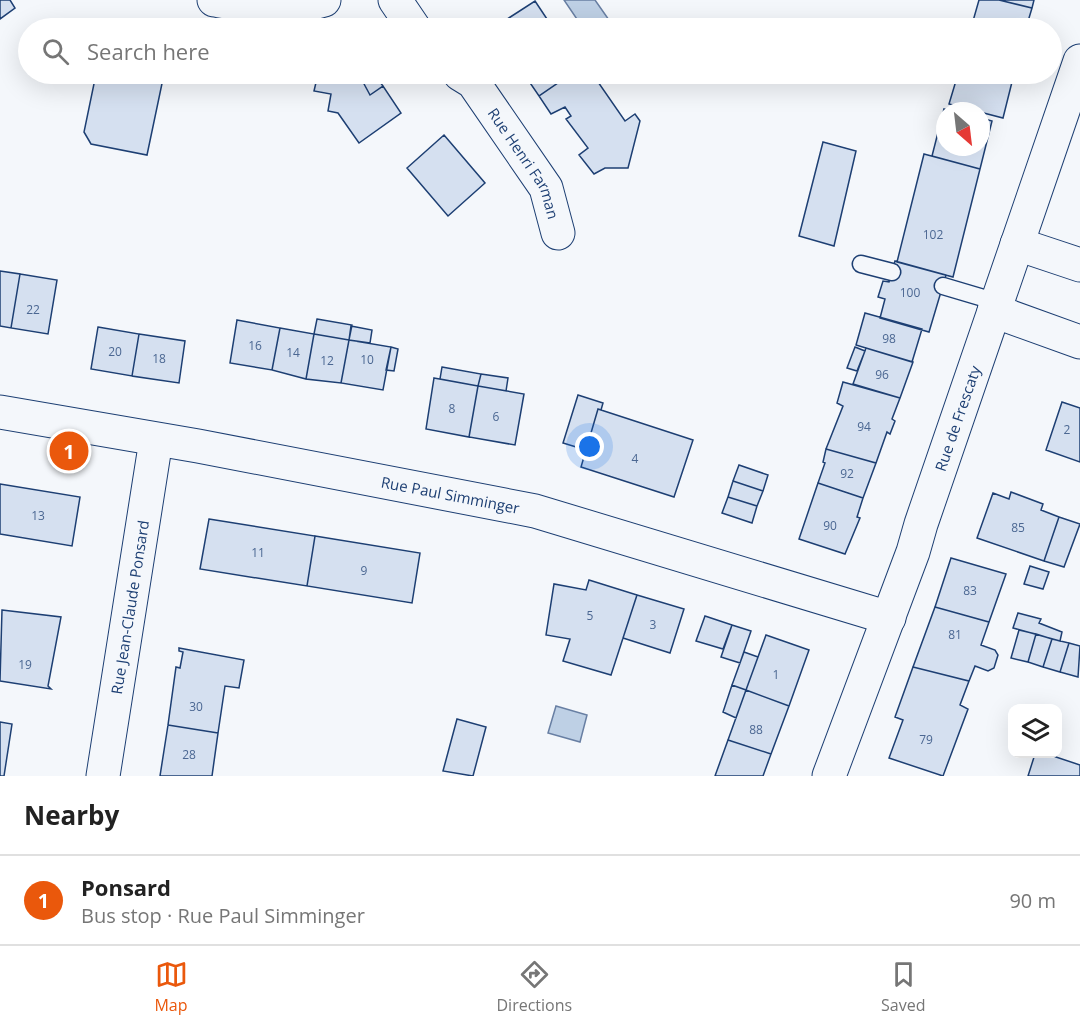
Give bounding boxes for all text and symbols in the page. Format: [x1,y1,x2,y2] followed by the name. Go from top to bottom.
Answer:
[18,18,1062,84] search box
[39,35,72,68] icon: search
[87,36,210,66] text: Search here
[936,102,990,156] north arrow
[484,104,564,221] street label: Rue Henri Farman
[923,226,943,243] house number: 102
[900,284,920,301] house number: 100
[26,301,40,318] house number: 22
[882,330,896,347] house number: 98
[248,337,262,354] house number: 16
[108,343,122,360] house number: 20
[286,344,300,361] house number: 14
[152,350,166,367] house number: 18
[360,351,374,368] house number: 10
[320,352,334,369] house number: 12
[930,363,985,474] street label: Rue de Frescaty
[875,366,889,383] house number: 96
[449,400,456,417] house number: 8
[493,408,500,425] house number: 6
[857,418,871,435] house number: 94
[1064,421,1071,438] house number: 2
[50,428,88,474] pin: 1
[575,432,604,461] your location
[632,450,639,467] house number: 4
[840,465,854,482] house number: 92
[380,472,521,518] street label: Rue Paul Simminger
[31,507,45,524] house number: 13
[823,517,837,534] house number: 90
[106,519,153,696] street label: Rue Jean-Claude Ponsard
[1011,519,1025,536] house number: 85
[251,544,265,561] house number: 11
[361,562,368,579] house number: 9
[963,582,977,599] house number: 83
[587,607,594,624] house number: 5
[650,616,657,633] house number: 3
[948,626,962,643] house number: 81
[18,656,32,673] house number: 19
[773,666,779,683] house number: 1
[189,698,203,715] house number: 30
[1008,704,1062,758] map controls
[1008,704,1062,758] button: layers
[749,721,763,738] house number: 88
[919,731,933,748] house number: 79
[182,746,196,763] house number: 28
[24,797,119,833] text: Nearby
[81,872,171,902] text: Ponsard
[38,887,49,914] text: 1
[1009,887,1056,914] text: 90 m
[81,902,365,929] text: Bus stop · Rue Paul Simminger
[154,958,188,1016] tab: Map
[496,958,572,1016] tab: Directions
[881,958,926,1016] tab: Saved

